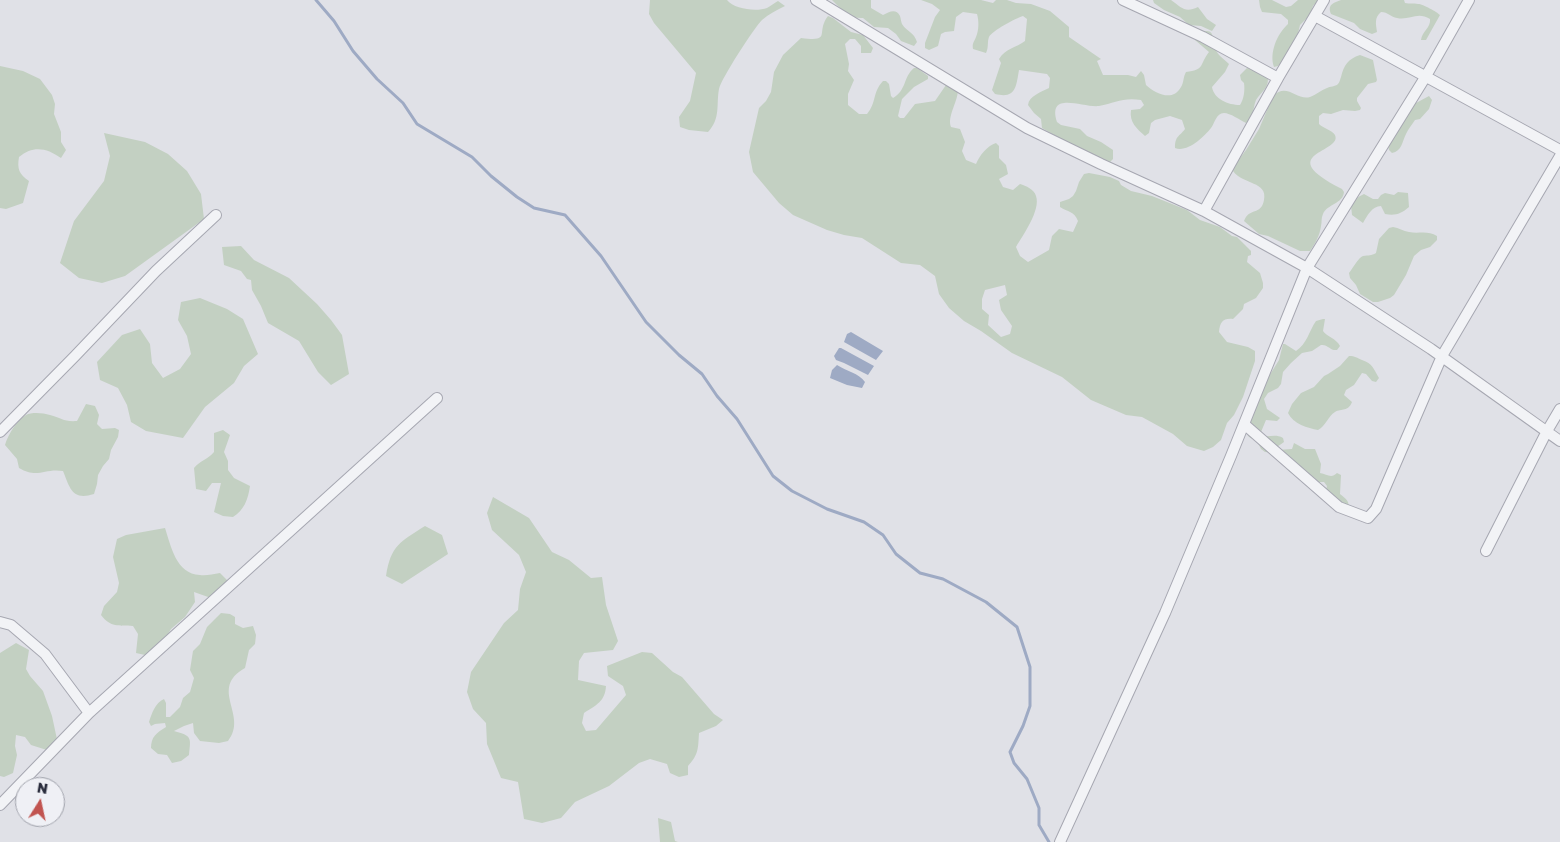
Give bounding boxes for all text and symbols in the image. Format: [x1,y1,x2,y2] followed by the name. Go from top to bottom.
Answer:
[15,777,65,827] north arrow
[36,778,49,797] text: N

